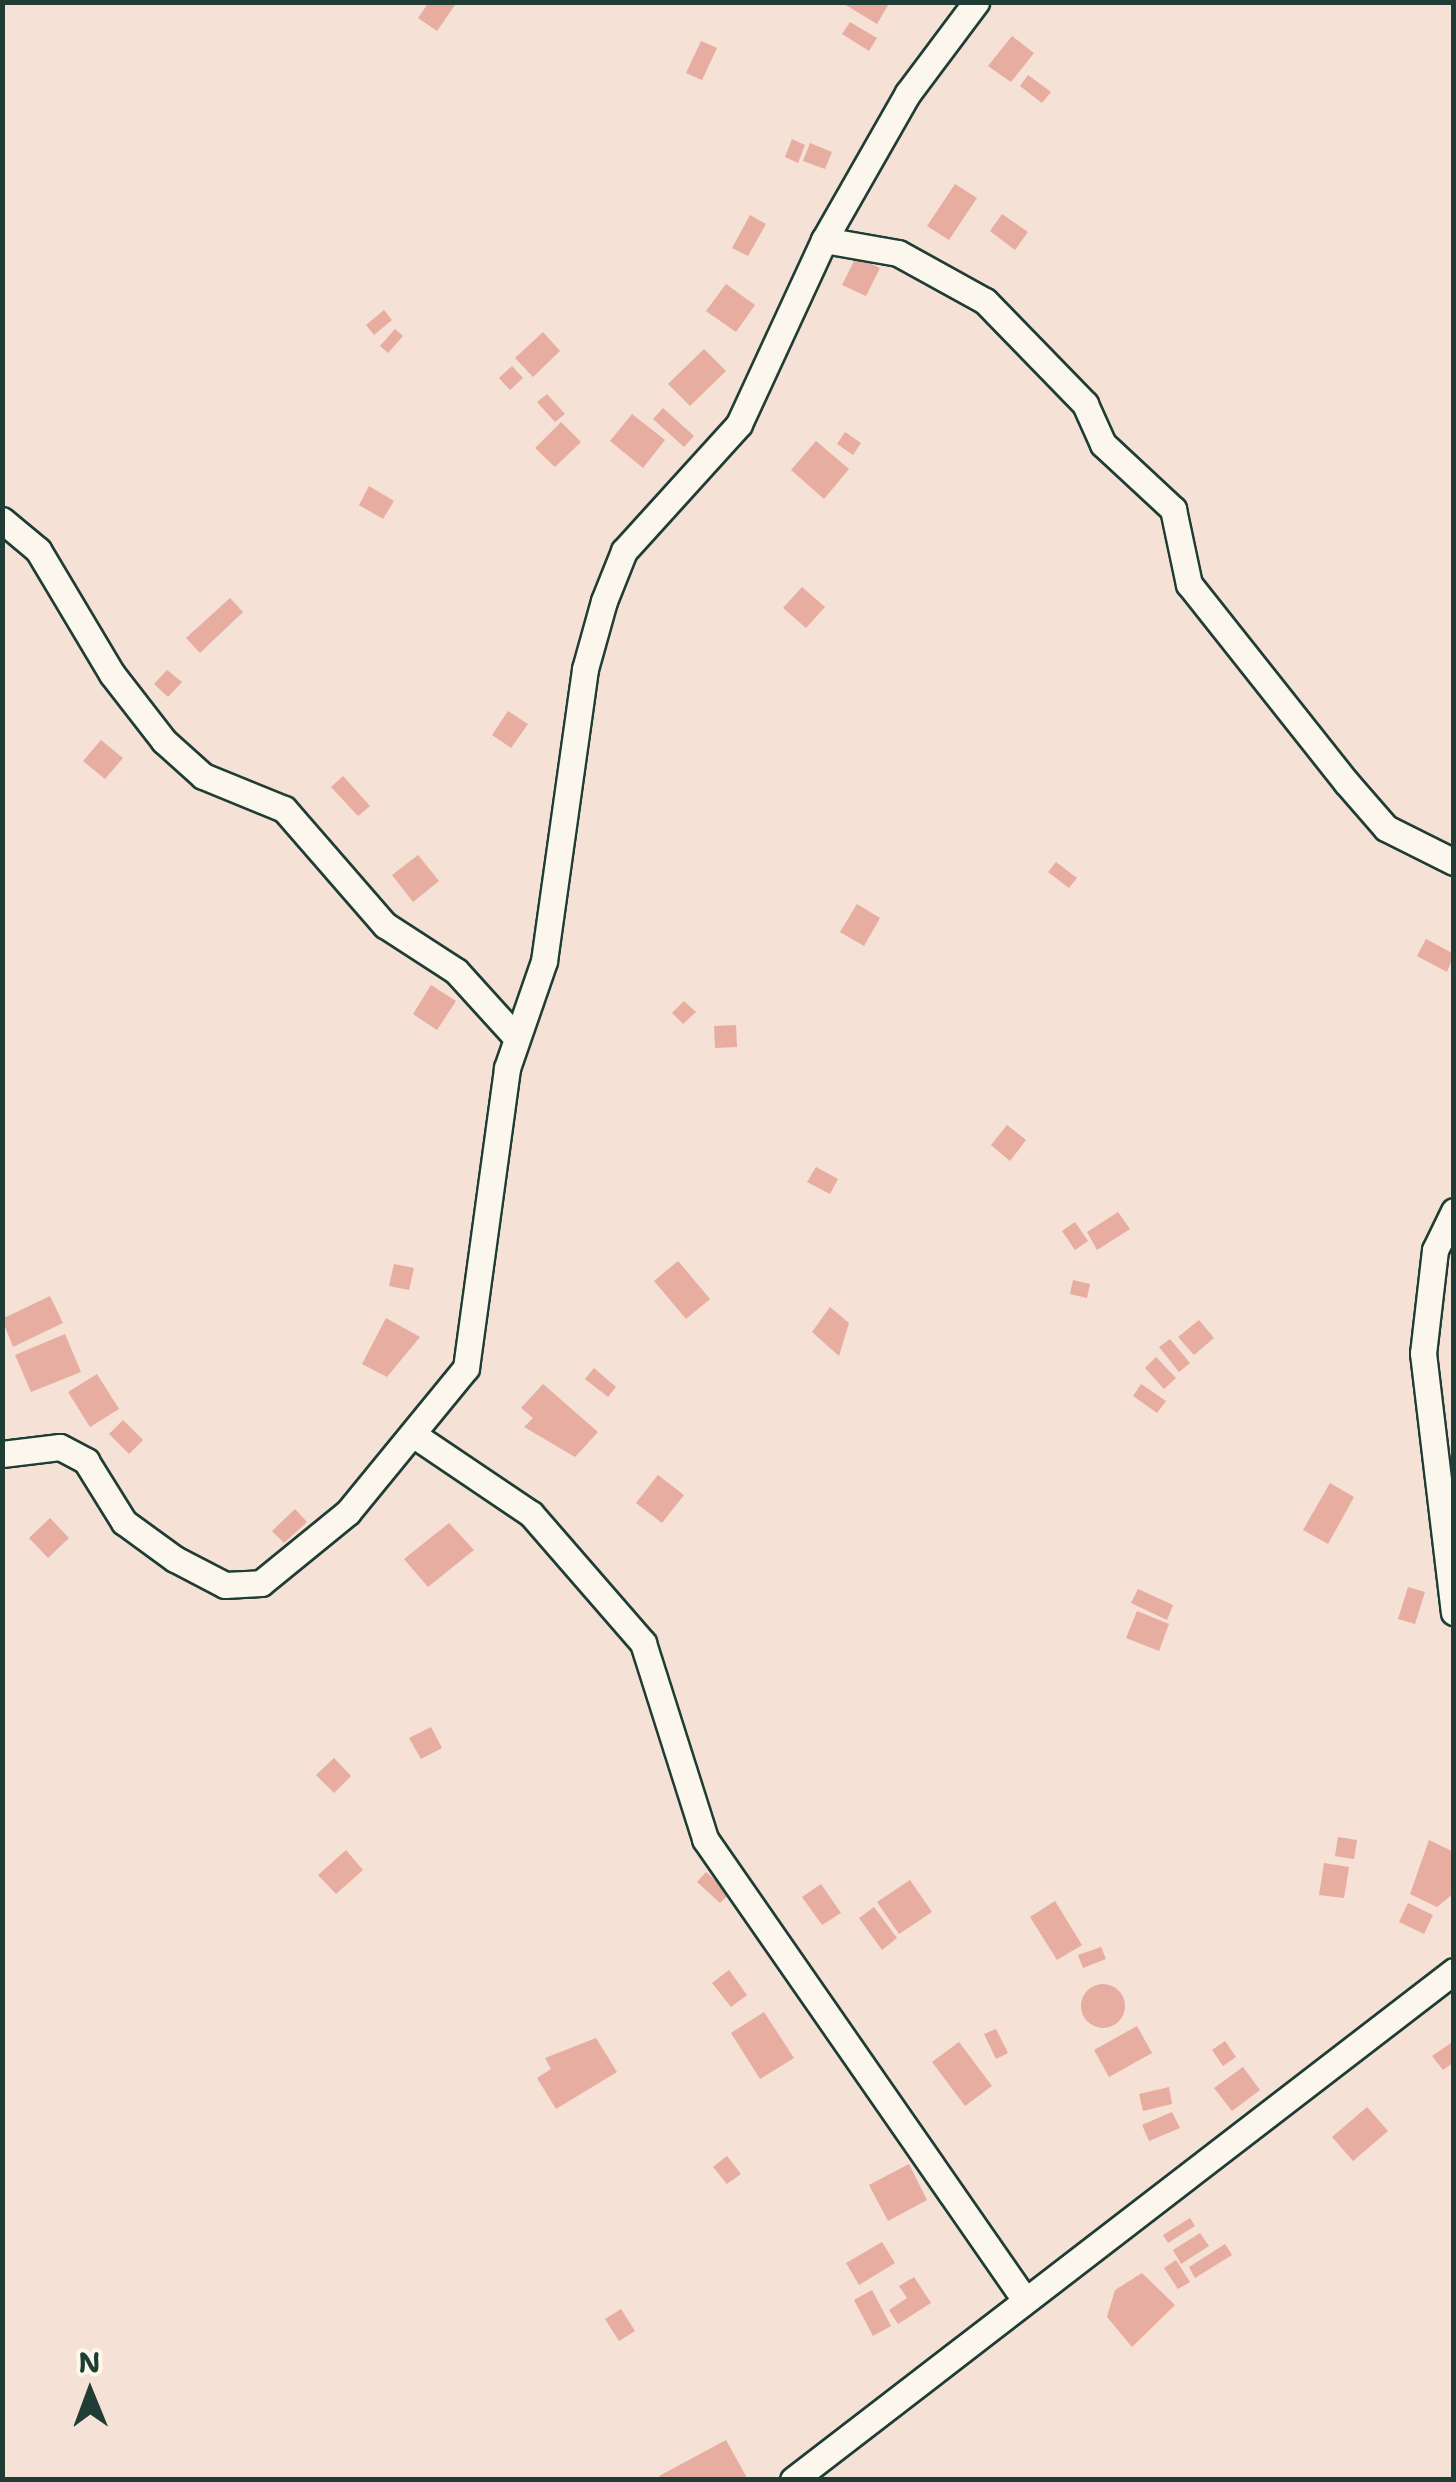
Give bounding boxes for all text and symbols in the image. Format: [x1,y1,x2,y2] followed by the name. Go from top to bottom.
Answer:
[40,2342,140,2442] north arrow
[78,2343,101,2381] text: N

